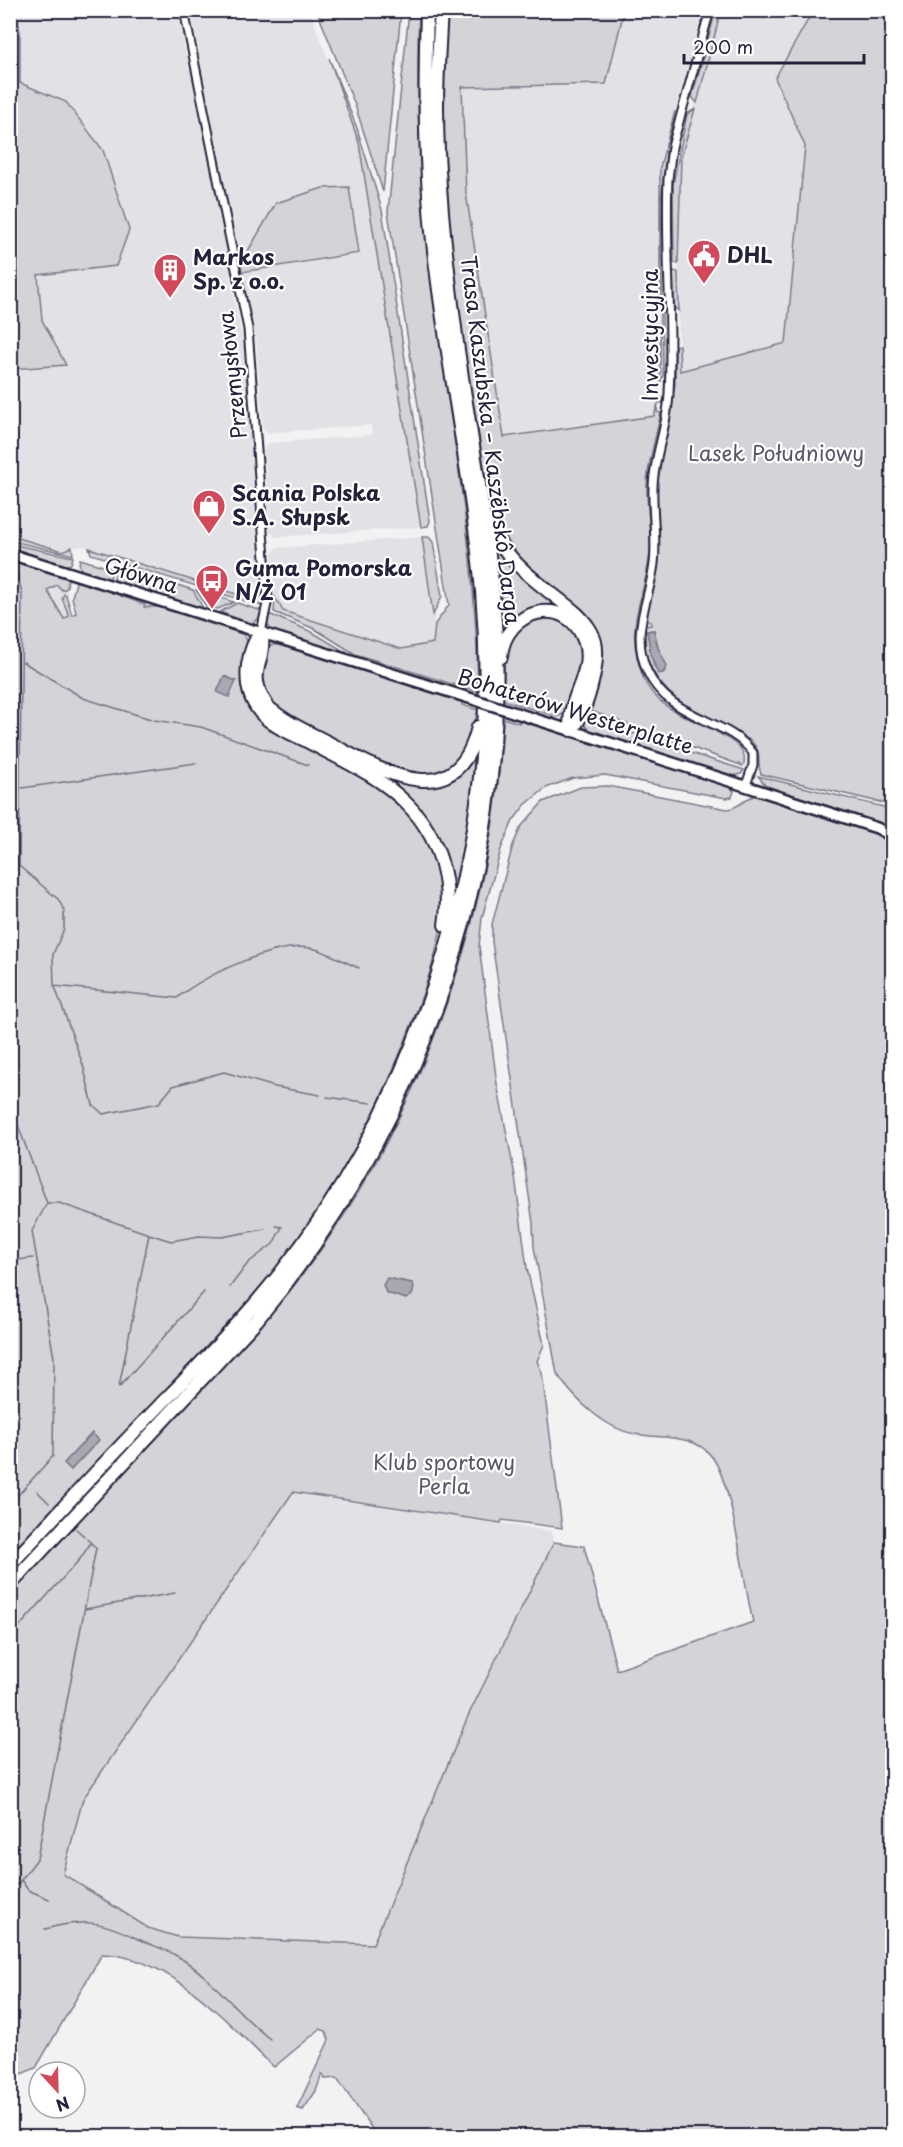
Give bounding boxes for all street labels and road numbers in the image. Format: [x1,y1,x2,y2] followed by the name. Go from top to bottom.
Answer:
[453,253,531,627] street label: Trasa Kaszubska – Kaszëbskô Darga
[633,269,665,401] street label: Inwestycyjna
[208,310,254,441] street label: Przemysłowa
[101,548,183,600] street label: Główna
[454,659,697,761] street label: Bohaterów Westerplatte

